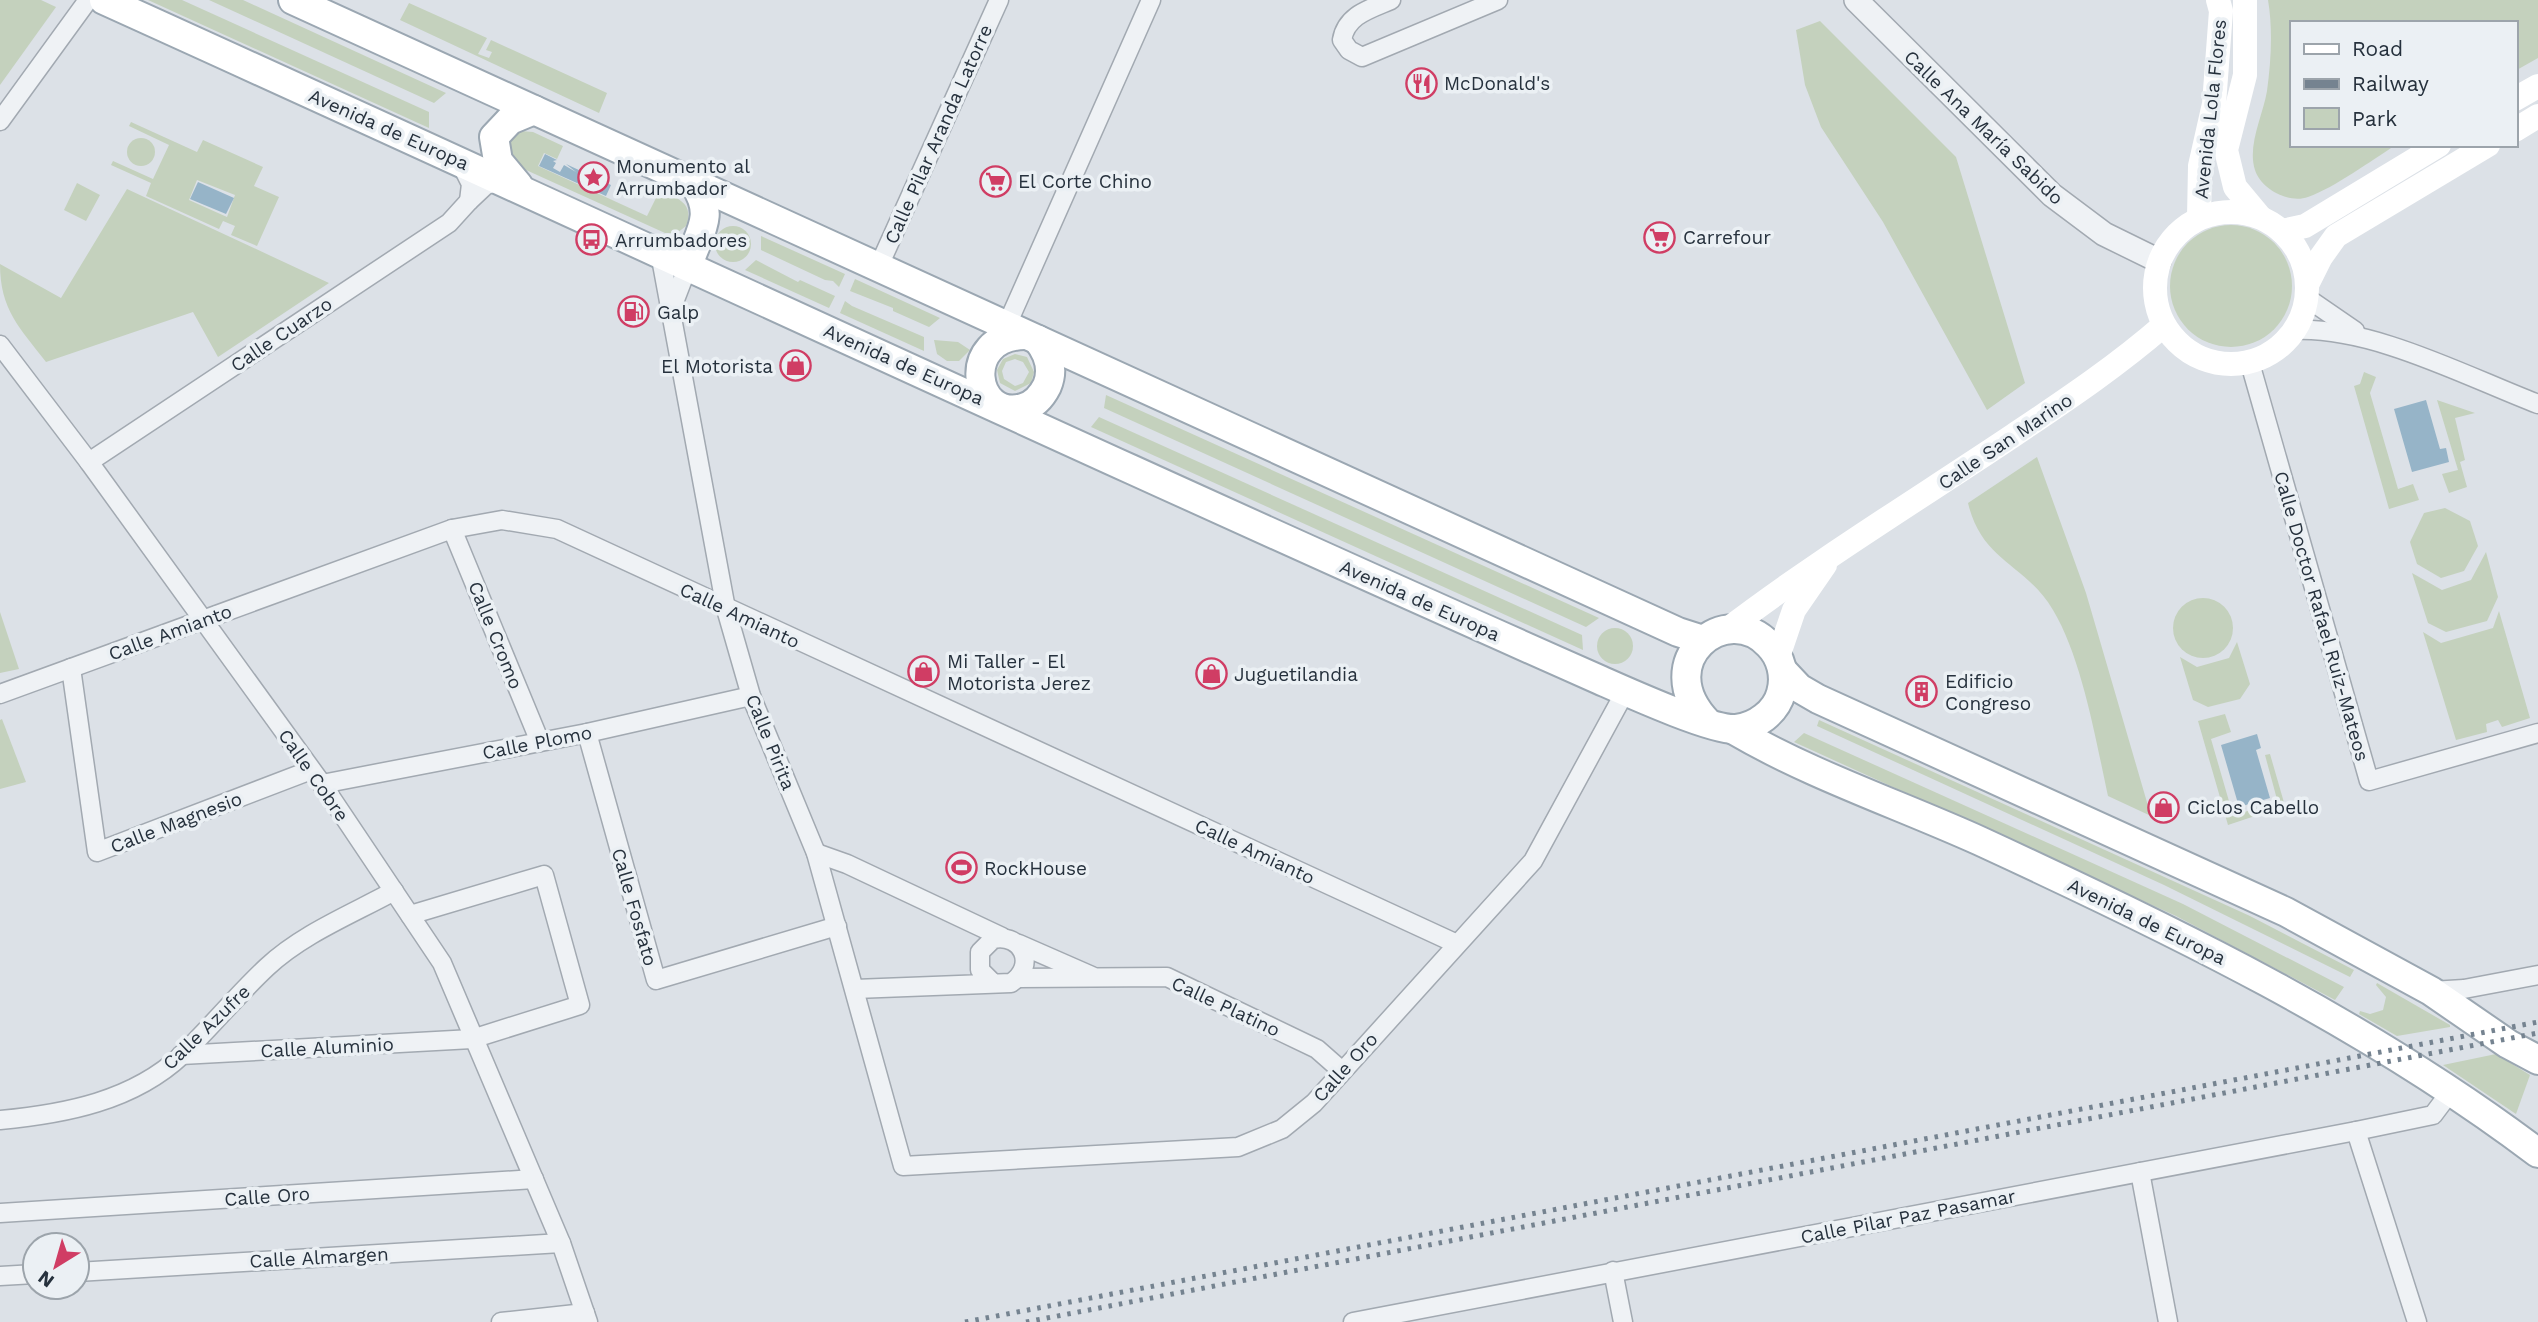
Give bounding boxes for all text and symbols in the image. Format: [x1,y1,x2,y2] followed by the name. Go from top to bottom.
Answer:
[2190,18,2231,200] street label: Avenida Lola Flores
[880,21,997,247] street label: Calle Pilar Aranda Latorre
[2290,21,2517,147] legend
[2352,36,2403,61] text: Road
[1899,45,2068,210] street label: Calle Ana María Sabido
[1404,66,1438,100] restaurant icon: McDonald's
[2352,71,2429,96] text: Railway
[1444,72,1550,95] place label: McDonald's
[305,84,473,175] street label: Avenida de Europa
[2352,106,2397,131] text: Park
[616,155,750,200] place label: Monumento al Arrumbador
[576,160,610,194] place icon: Monumento al Arrumbador
[978,164,1012,198] supermarket icon: El Corte Chino
[1018,170,1152,193] place label: El Corte Chino
[1643,220,1677,254] supermarket icon: Carrefour
[575,223,609,257] bus stop icon: Arrumbadores
[1683,226,1771,249] place label: Carrefour
[615,229,747,252] place label: Arrumbadores
[226,292,336,377] street label: Calle Cuarzo
[617,295,651,329] fuel station icon: Galp
[657,301,699,324] place label: Galp
[820,319,988,410] street label: Avenida de Europa
[779,349,813,383] shop icon: El Motorista
[661,355,773,378] place label: El Motorista
[1934,388,2077,495] street label: Calle San Marino
[2269,469,2374,764] street label: Calle Doctor Rafael Ruiz-Mateos
[1336,555,1504,646] street label: Avenida de Europa
[463,578,528,692] street label: Calle Cromo
[676,578,803,653] street label: Calle Amianto
[105,600,235,665] street label: Calle Amianto
[947,650,1091,695] place label: Mi Taller - El Motorista Jerez
[907,655,941,689] shop icon: Mi Taller - El Motorista Jerez
[1194,657,1228,691] shop icon: Juguetilandia
[1234,663,1358,686] place label: Juguetilandia
[1945,670,2031,715] place label: Edificio Congreso
[1905,675,1939,709] building icon: Edificio Congreso
[741,691,800,794] street label: Calle Pirita
[480,721,594,764] street label: Calle Plomo
[273,725,354,826] street label: Calle Cobre
[107,787,245,858] street label: Calle Magnesio
[2147,790,2181,824] shop icon: Ciclos Cabello
[2187,796,2319,819] place label: Ciclos Cabello
[1191,814,1318,889] street label: Calle Amianto
[607,846,662,969] street label: Calle Fosfato
[944,851,978,885] sports icon: RockHouse
[984,857,1087,880] place label: RockHouse
[2064,873,2230,970] street label: Avenida de Europa
[1168,971,1284,1042] street label: Calle Platino
[158,980,255,1075] street label: Calle Azufre
[1308,1028,1383,1107] street label: Calle Oro
[260,1033,394,1062] street label: Calle Aluminio
[223,1182,311,1211] street label: Calle Oro
[1799,1184,2018,1249] street label: Calle Pilar Paz Pasamar
[21,1231,91,1301] north arrow
[249,1242,389,1273] street label: Calle Almargen
[34,1266,59,1293] text: N

